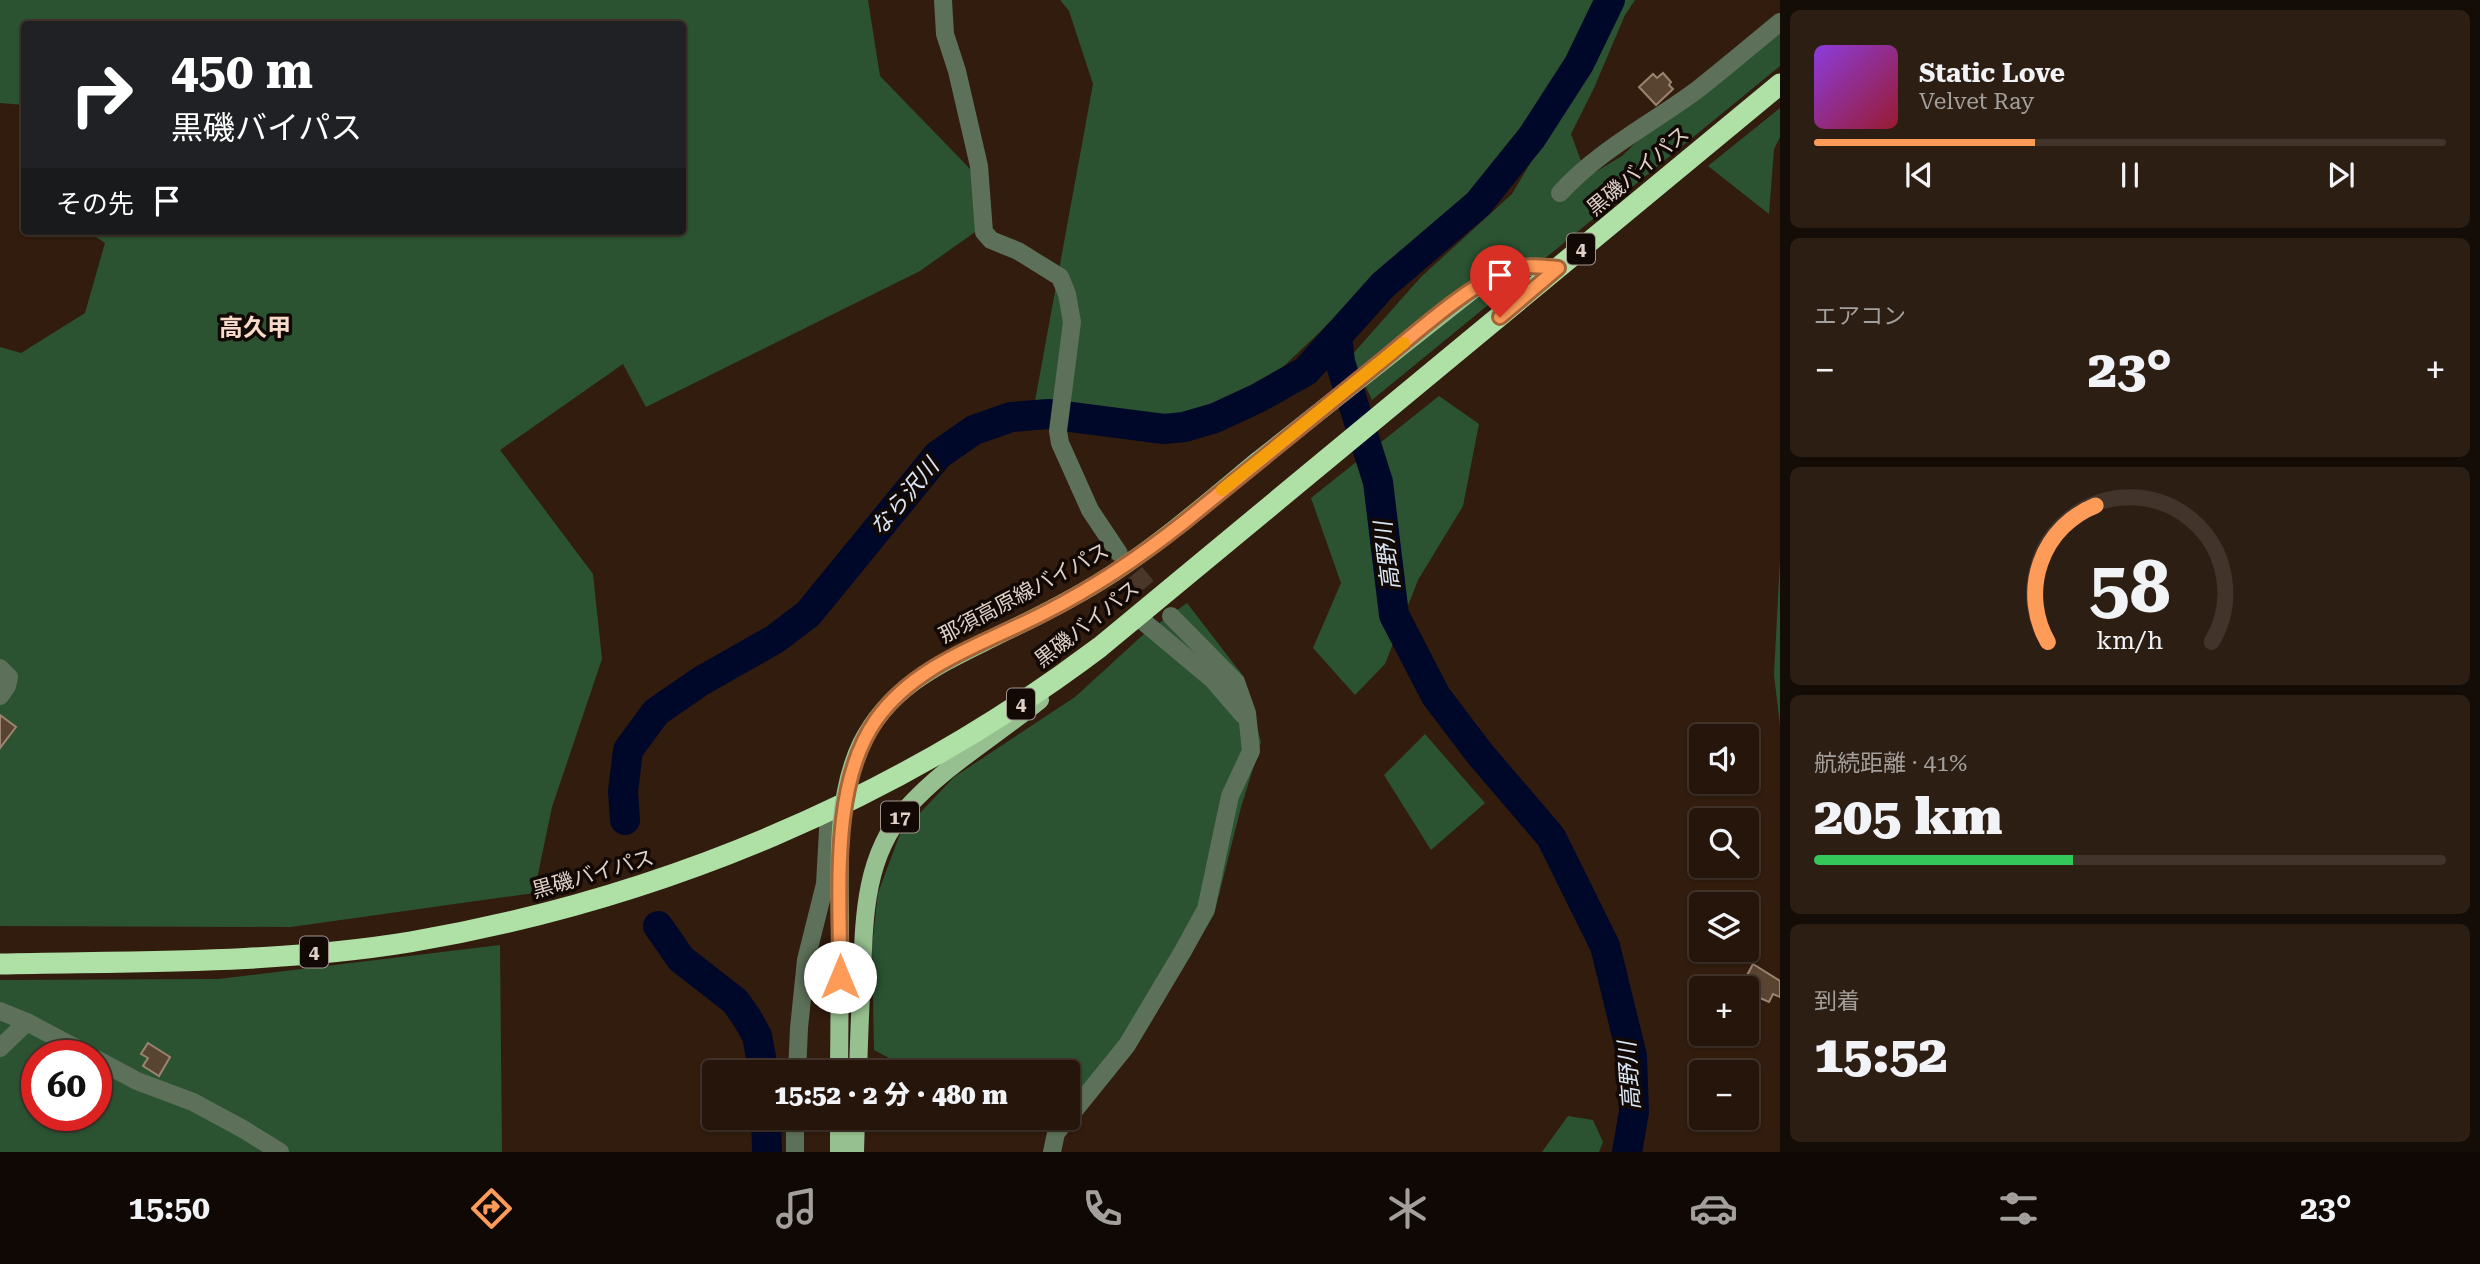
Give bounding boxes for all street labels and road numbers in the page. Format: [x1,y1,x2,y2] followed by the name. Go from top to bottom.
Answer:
[1582,121,1694,221] street label: 黒磯バイパス
[1567,233,1595,264] road number: 4
[935,538,1113,648] street label: 那須高原線バイパス
[1030,576,1144,672] street label: 黒磯バイパス
[1007,688,1035,720] road number: 4
[881,802,919,832] road number: 17
[529,845,657,903] street label: 黒磯バイパス
[300,936,328,968] road number: 4

